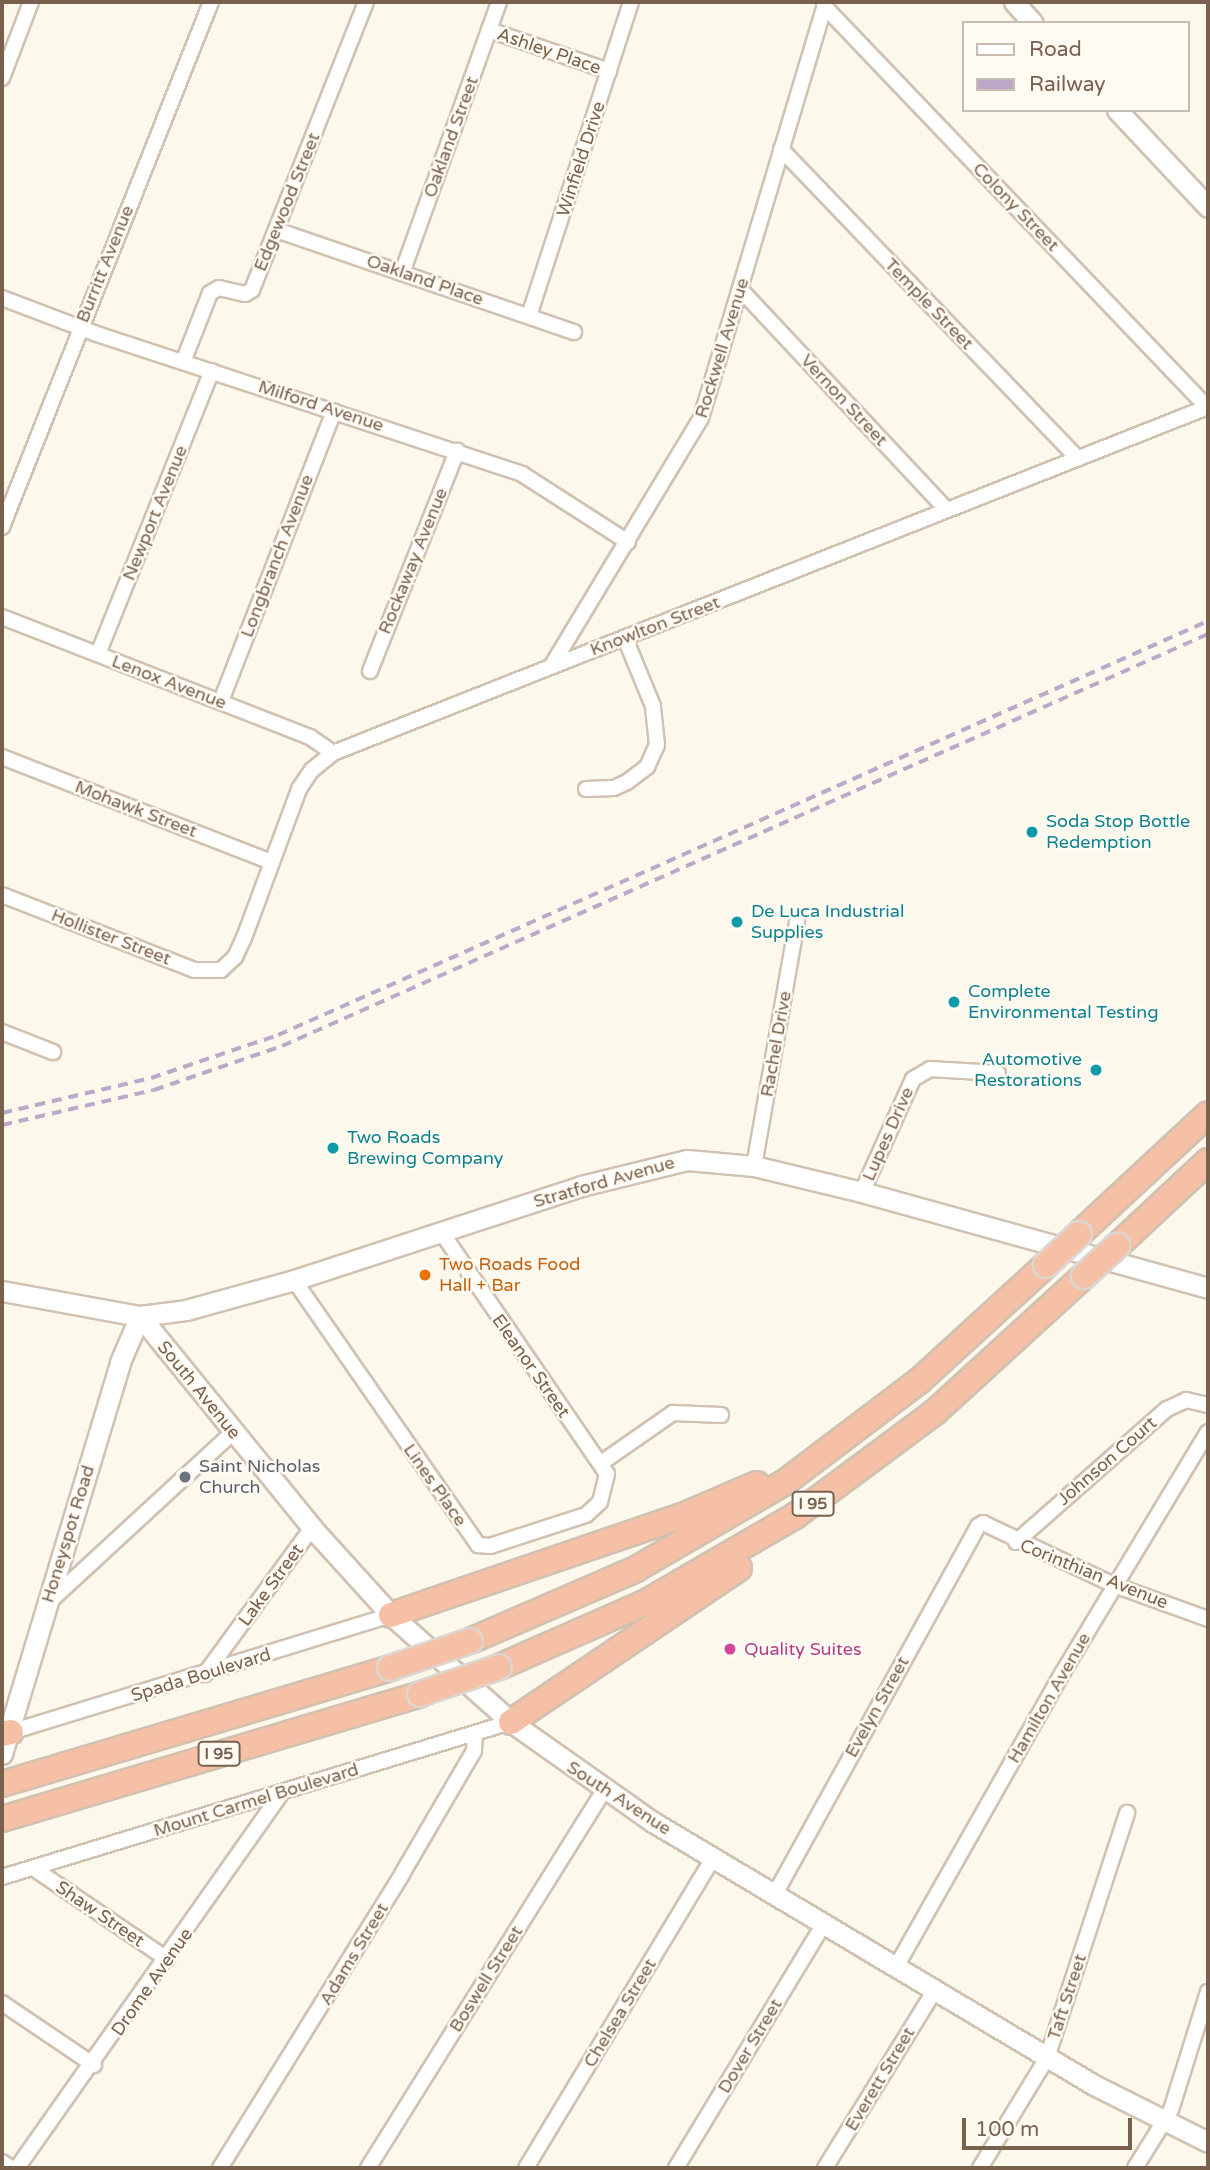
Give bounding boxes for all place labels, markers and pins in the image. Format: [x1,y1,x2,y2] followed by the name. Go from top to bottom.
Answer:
[1046,811,1190,854] place label: Soda Stop Bottle Redemption
[1024,824,1040,840] marker: Soda Stop Bottle Redemption
[751,901,904,944] place label: De Luca Industrial Supplies
[729,914,745,930] marker: De Luca Industrial Supplies
[968,981,1159,1024] place label: Complete Environmental Testing
[946,994,962,1010] marker: Complete Environmental Testing
[974,1049,1082,1092] place label: Automotive Restorations
[1088,1062,1104,1078] marker: Automotive Restorations
[347,1127,503,1170] place label: Two Roads Brewing Company
[325,1140,341,1156] marker: Two Roads Brewing Company
[439,1254,580,1296] place label: Two Roads Food Hall + Bar
[417,1267,433,1283] marker: Two Roads Food Hall + Bar
[199,1456,320,1498] place label: Saint Nicholas Church
[177,1469,193,1485] marker: Saint Nicholas Church
[744,1638,862,1660] place label: Quality Suites
[722,1641,738,1657] marker: Quality Suites

